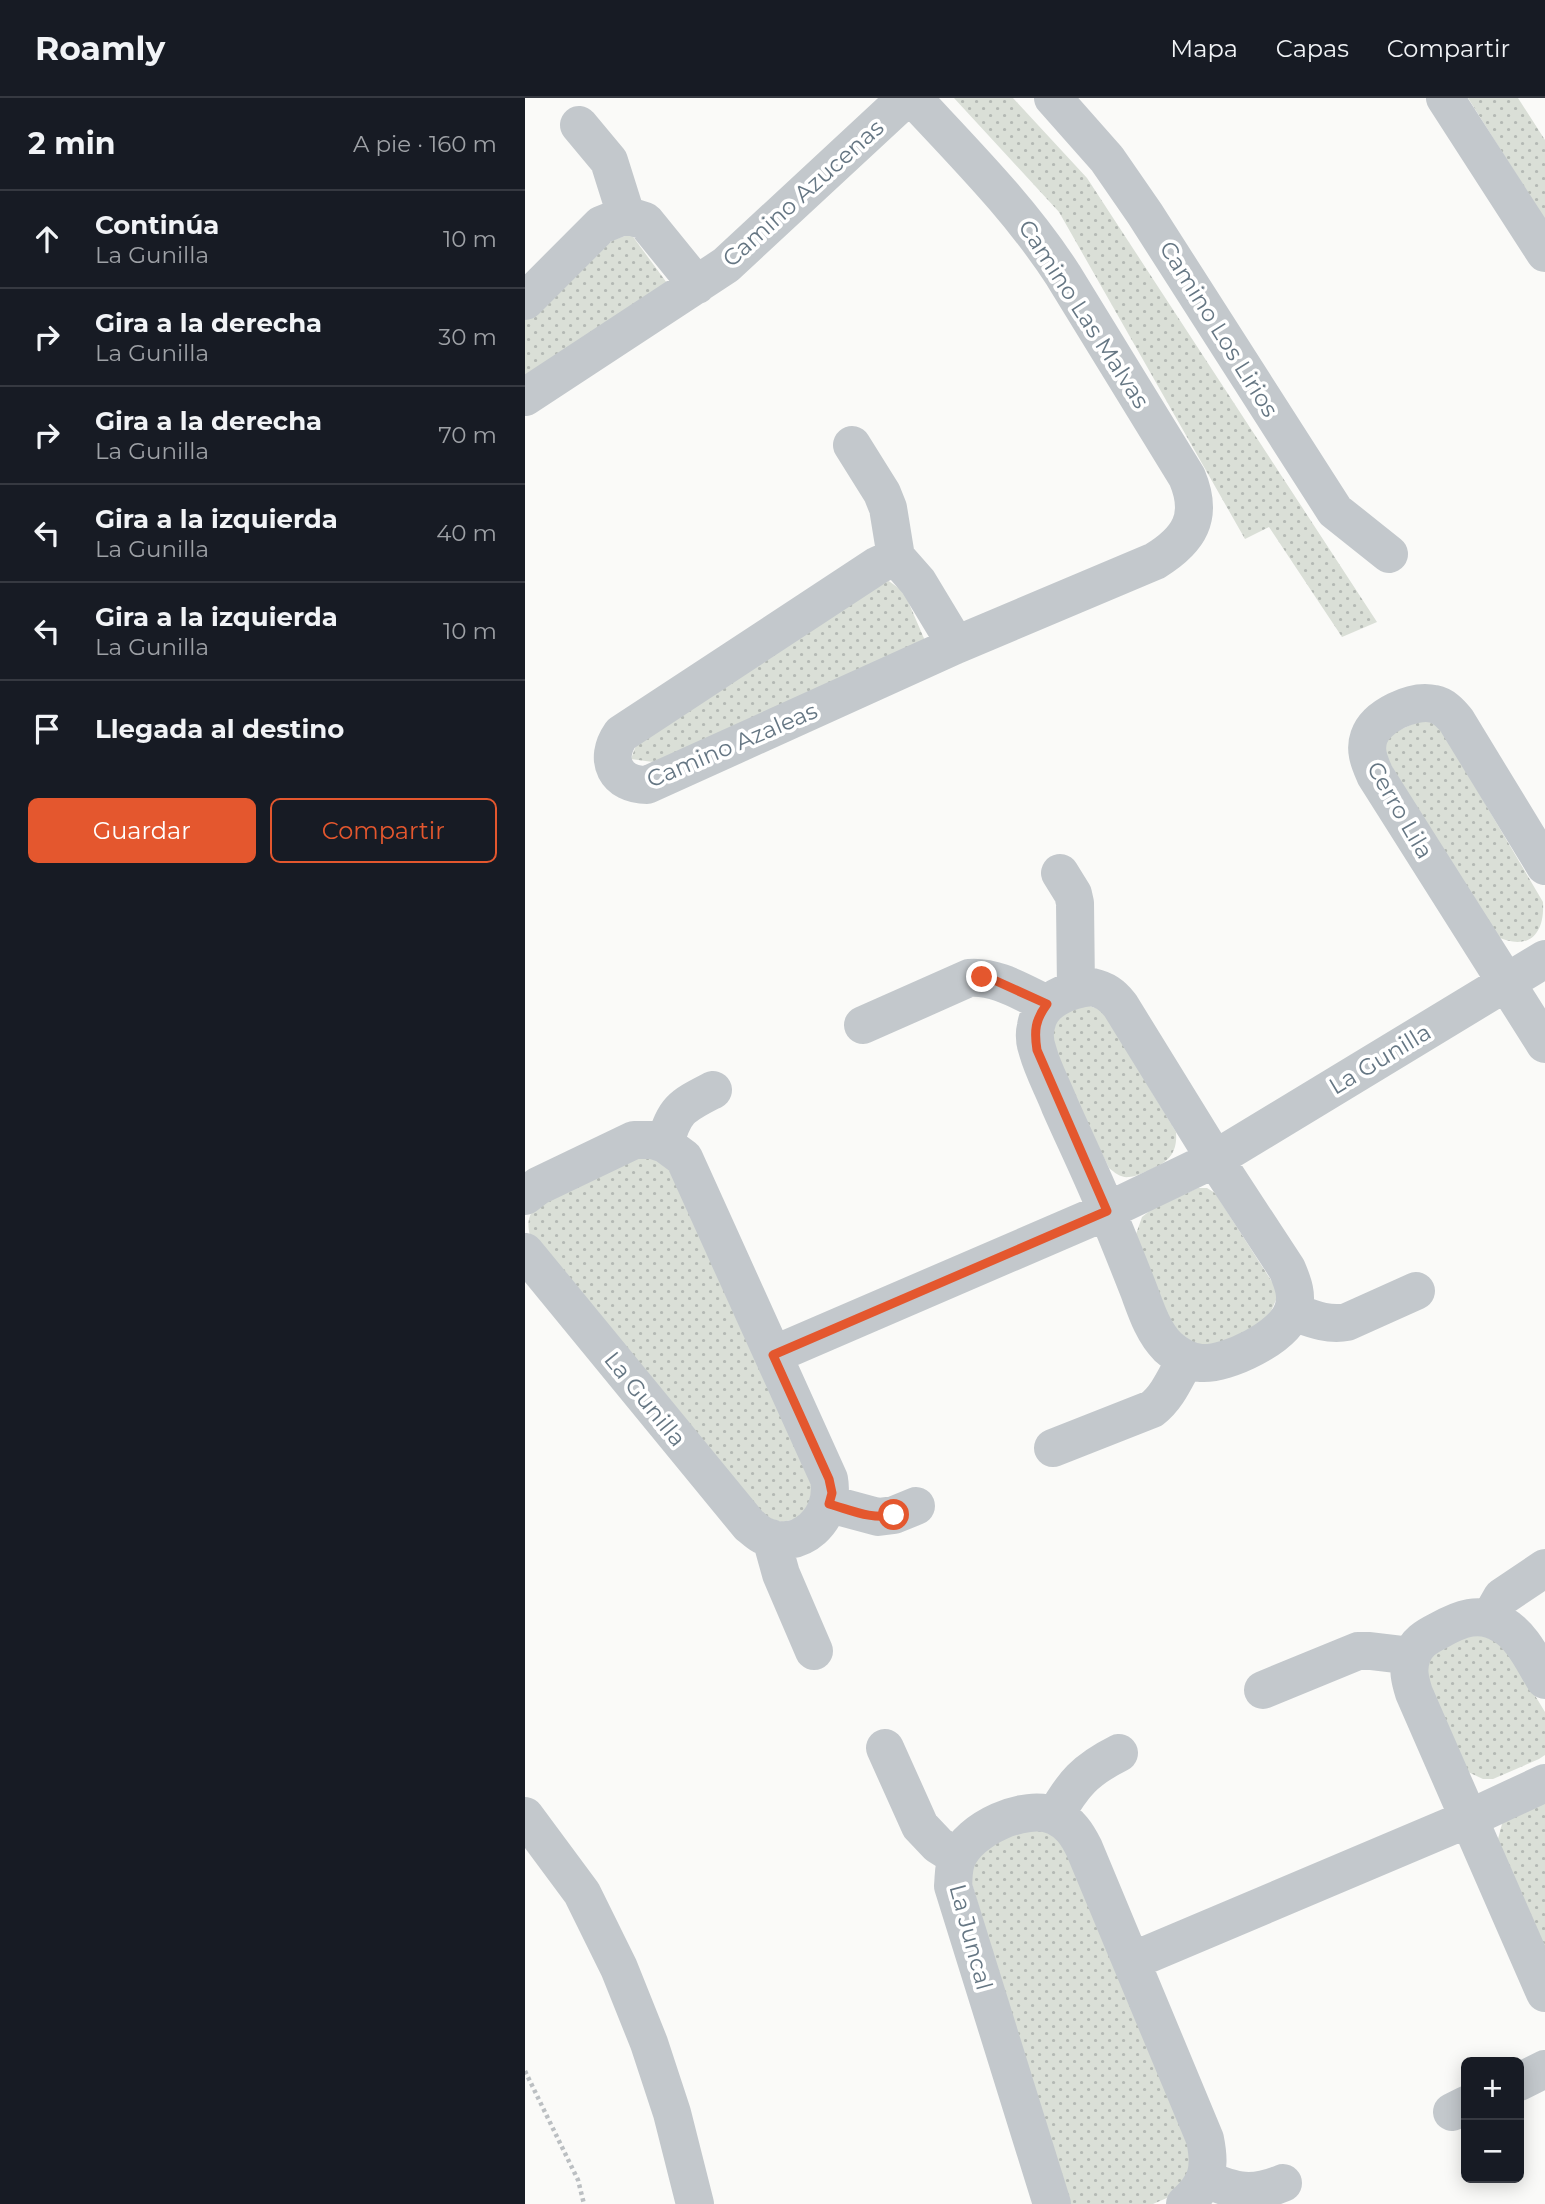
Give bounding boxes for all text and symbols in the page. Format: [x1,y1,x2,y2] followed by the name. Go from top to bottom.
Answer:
[35,28,165,68] text: Roamly
[1170,34,1238,63] text: Mapa
[1276,34,1349,63] text: Capas
[1387,34,1510,63] text: Compartir
[717,113,889,273] street label: Camino Azucenas
[28,125,115,162] text: 2 min
[353,130,497,158] text: A pie · 160 m
[95,209,219,241] text: Continúa
[1013,214,1155,414] street label: Camino Las Malvas
[28,220,66,258] icon: ahead
[443,225,497,253] text: 10 m
[1154,236,1284,422] street label: Camino Los Lirios
[95,241,209,269] text: La Gunilla
[95,307,322,339] text: Gira a la derecha
[28,318,66,356] icon: right
[438,323,497,351] text: 30 m
[95,339,209,367] text: La Gunilla
[95,405,322,437] text: Gira a la derecha
[28,416,66,454] icon: right
[438,421,497,449] text: 70 m
[95,437,209,465] text: La Gunilla
[95,503,338,535] text: Gira a la izquierda
[28,514,66,552] icon: left
[436,519,497,547] text: 40 m
[95,535,209,563] text: La Gunilla
[95,601,338,633] text: Gira a la izquierda
[28,612,66,650] icon: left
[443,617,497,645] text: 10 m
[95,633,209,661] text: La Gunilla
[642,696,822,794] street label: Camino Azaleas
[28,710,66,748] icon: arrive
[95,713,344,745] text: Llegada al destino
[1361,756,1439,864] street label: Cerro Lila
[28,798,256,863] button: Guardar
[270,798,497,863] button: Compartir
[966,961,997,992] route end
[1324,1018,1436,1100] street label: La Gunilla
[598,1346,692,1452] street label: La Gunilla
[878,1499,909,1530] route start
[943,1881,999,1993] street label: La Juncal
[1461,2057,1524,2183] map controls
[1461,2057,1524,2120] button: +
[1461,2120,1524,2183] button: −

